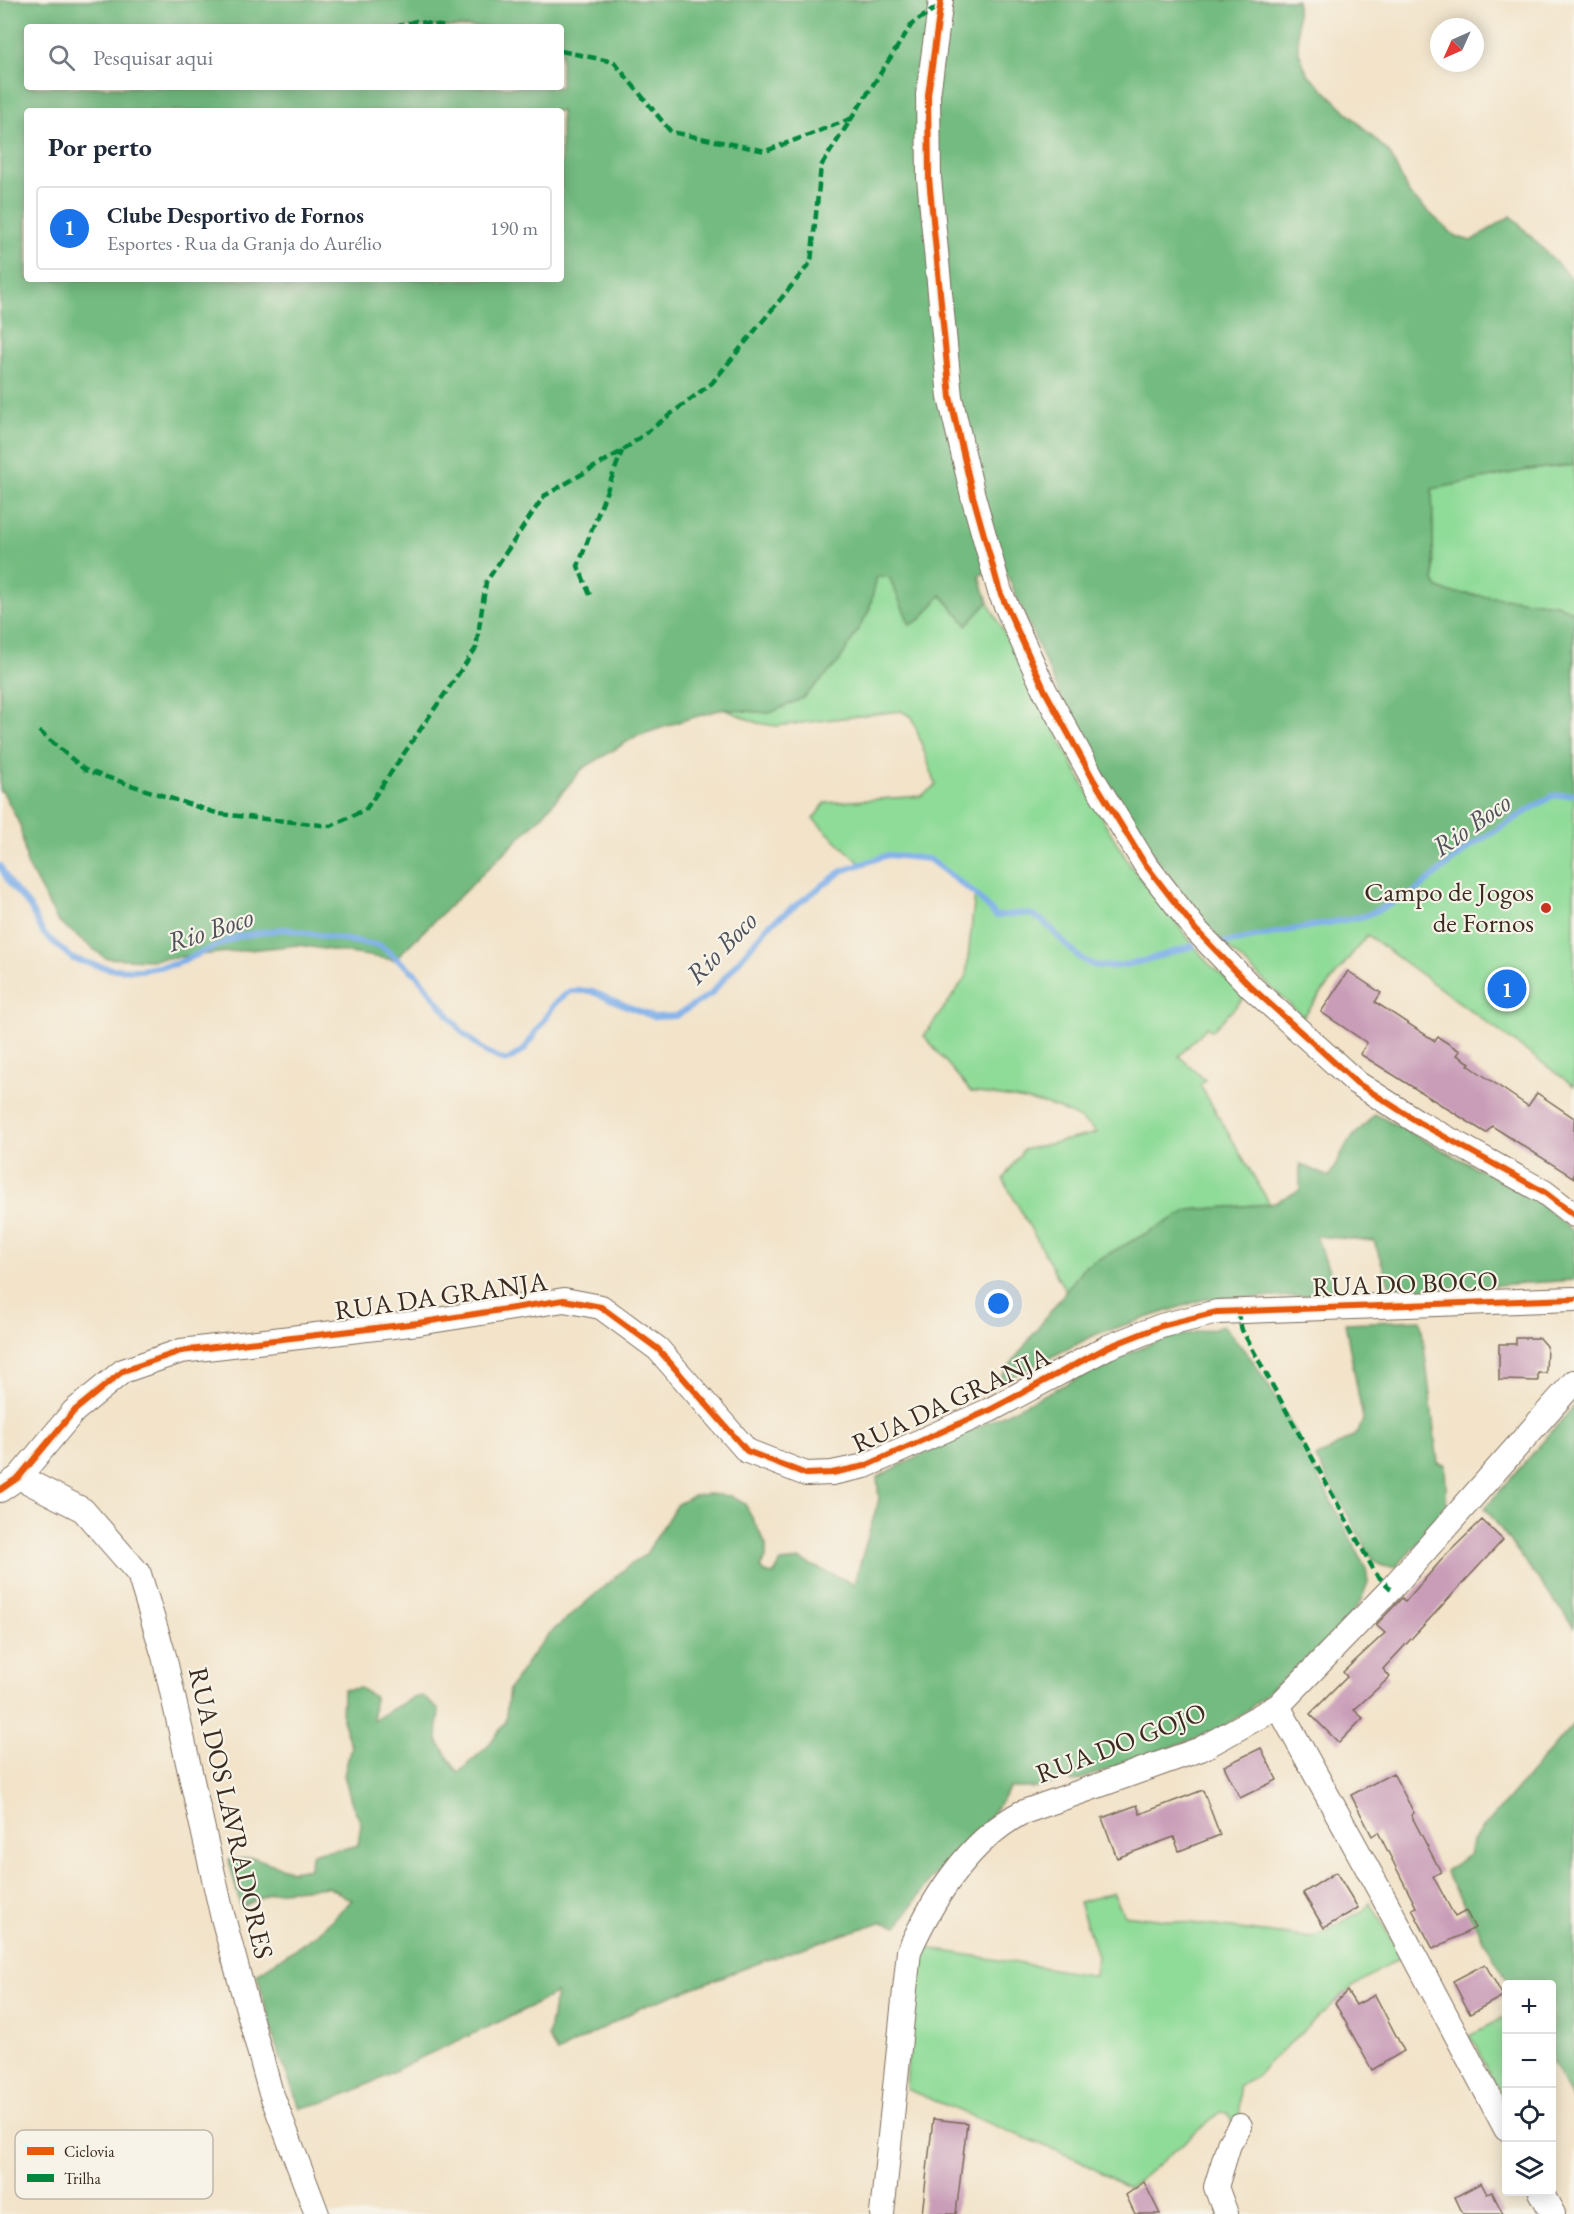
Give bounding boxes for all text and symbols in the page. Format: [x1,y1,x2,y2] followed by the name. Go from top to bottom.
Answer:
[1430,18,1484,72] north arrow
[24,24,564,90] search box
[45,41,78,74] icon: search
[93,43,213,72] text: Pesquisar aqui
[48,130,152,164] text: Por perto
[107,201,364,230] text: Clube Desportivo de Fornos
[64,215,75,241] text: 1
[490,215,538,241] text: 190 m
[107,230,382,256] text: Esportes · Rua da Granja do Aurélio
[1424,784,1518,864] water label: Rio Boco
[1364,874,1534,940] place label: Campo de Jogos de Fornos
[162,898,258,960] water label: Rio Boco
[1539,901,1553,915] marker: Campo de Jogos de Fornos
[677,902,765,991] water label: Rio Boco
[1488,966,1526,1012] pin: 1
[332,1263,550,1328] street label: RUA DA GRANJA
[1312,1263,1498,1304] street label: RUA DO BOCO
[984,1289,1013,1318] your location
[846,1338,1056,1461] street label: RUA DA GRANJA
[181,1664,282,1962] street label: RUA DOS LAVRADORES
[1031,1694,1211,1791] street label: RUA DO GOJO
[1502,1980,1556,2196] map controls
[1502,1980,1556,2034] button: +
[1502,2034,1556,2088] button: −
[1502,2088,1556,2142] button: locate
[15,2130,213,2199] legend
[64,2141,115,2162] text: Ciclovia
[1502,2142,1556,2196] button: layers
[64,2168,101,2189] text: Trilha

